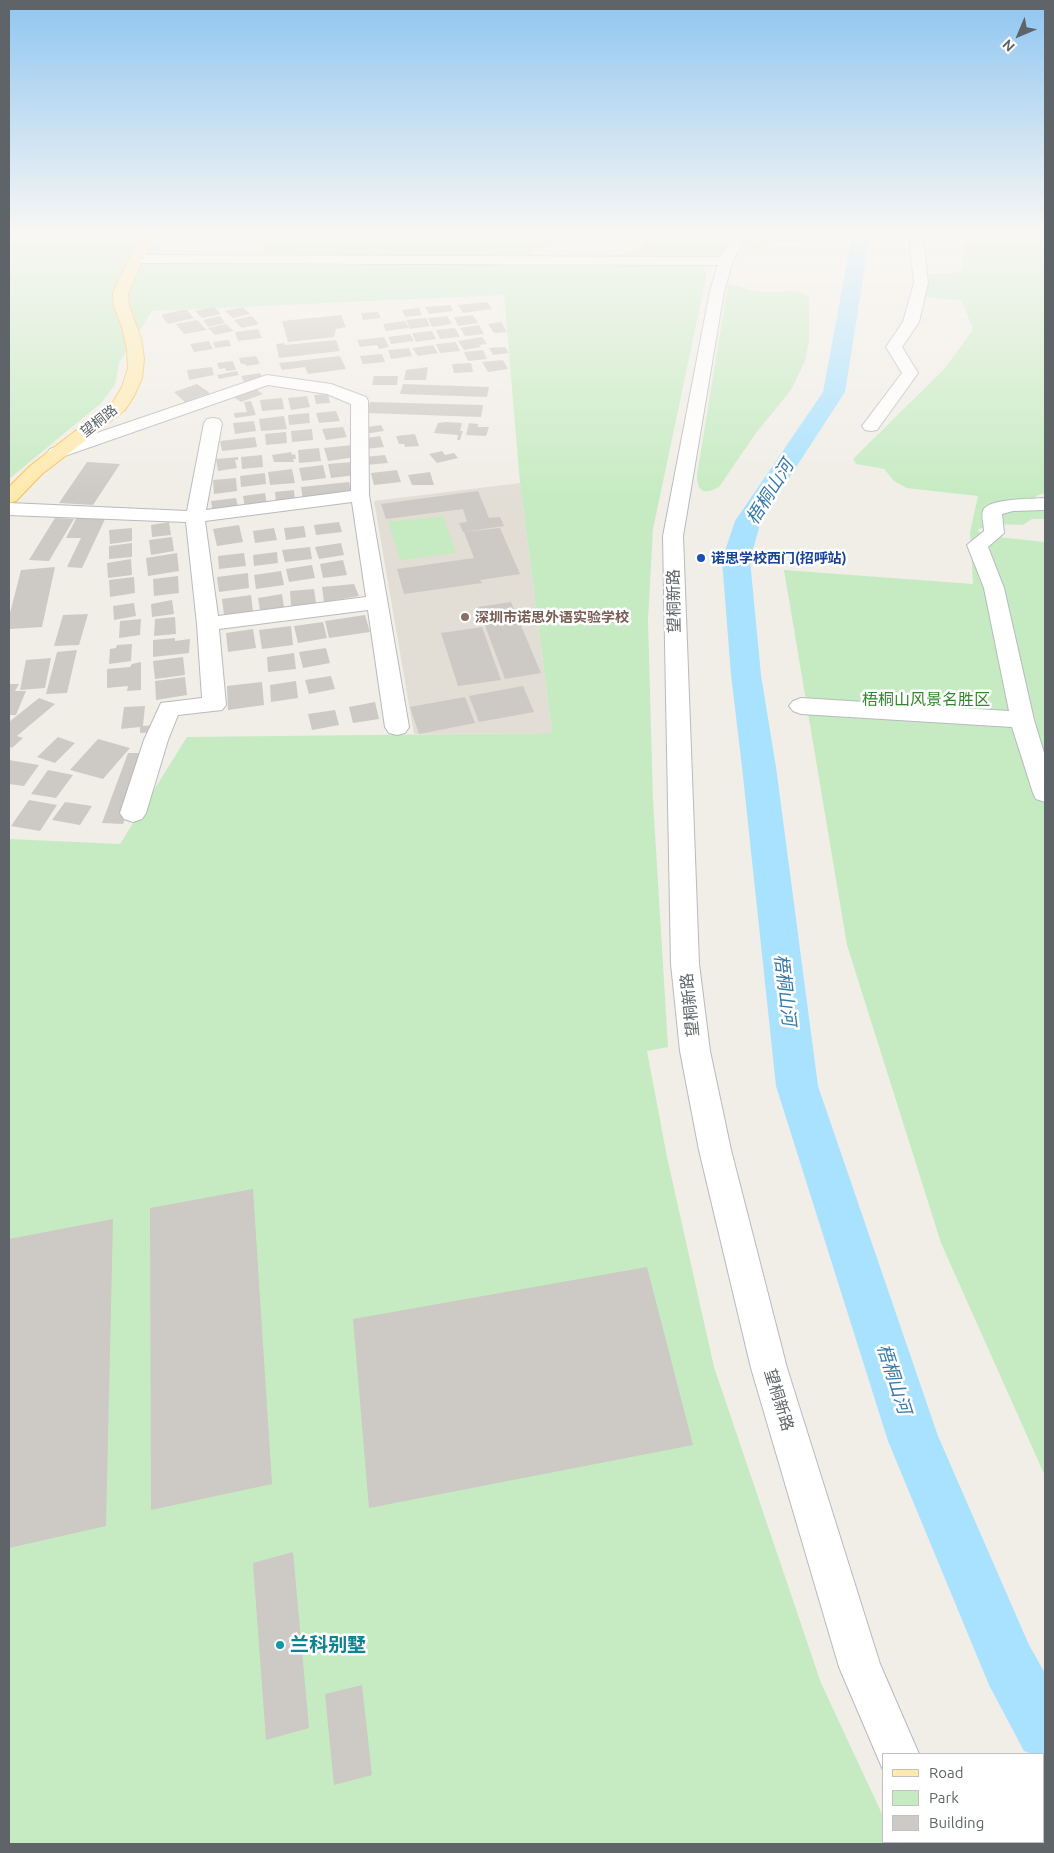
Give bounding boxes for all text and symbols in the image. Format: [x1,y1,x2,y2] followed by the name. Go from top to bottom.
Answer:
[994,10,1044,60] north arrow
[999,36,1018,55] text: N
[77,401,121,441] street label: 望桐路
[742,456,798,528] water label: 梧桐山河
[711,550,847,566] place label: 诺思学校西门(招呼站)
[695,552,707,564] marker: 诺思学校西门(招呼站)
[664,569,684,633] street label: 望桐新路
[475,609,629,625] place label: 深圳市诺思外语实验学校
[459,611,471,623] marker: 深圳市诺思外语实验学校
[862,690,990,710] park label: 梧桐山风景名胜区
[770,953,800,1027] water label: 梧桐山河
[677,972,703,1038] street label: 望桐新路
[873,1341,915,1417] water label: 梧桐山河
[760,1367,798,1433] street label: 望桐新路
[290,1634,366,1656] place label: 兰科别墅
[274,1639,286,1651] marker: 兰科别墅
[882,1753,1044,1843] legend
[929,1764,964,1781] text: Road
[929,1789,959,1806] text: Park
[929,1814,984,1831] text: Building

